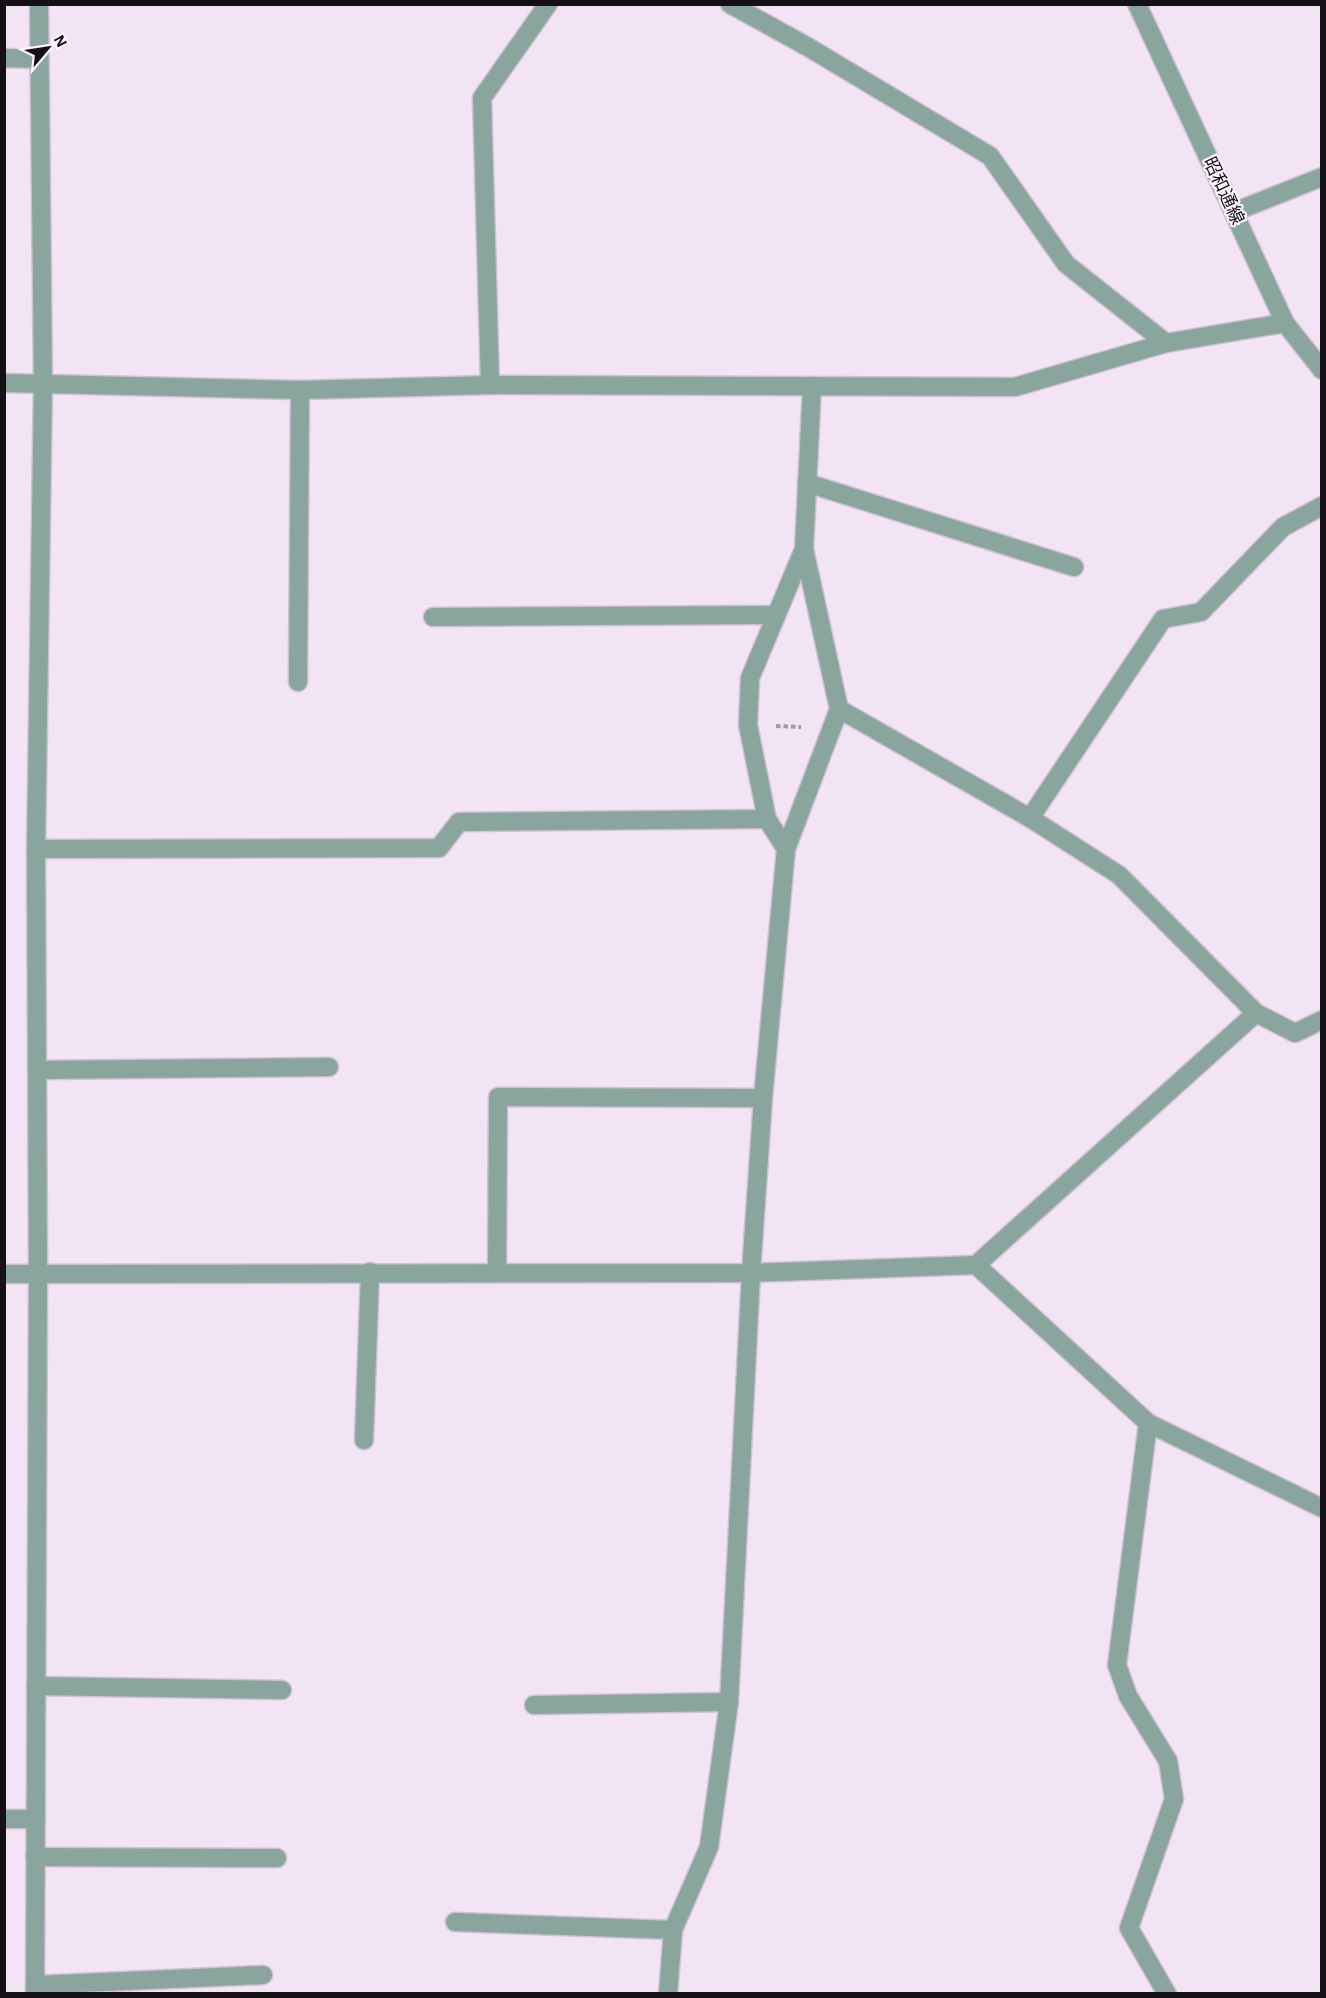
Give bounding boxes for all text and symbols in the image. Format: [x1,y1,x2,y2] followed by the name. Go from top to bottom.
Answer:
[18,18,78,78] north arrow
[51,32,70,50] text: N
[1200,154,1248,227] street label: 昭和通線

